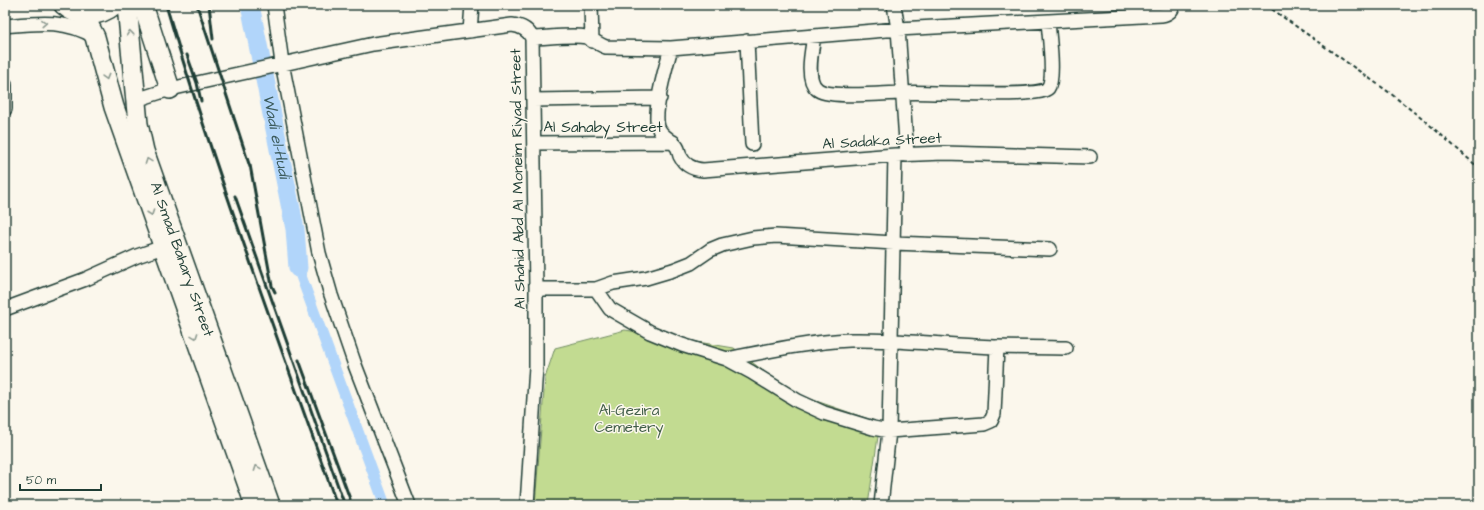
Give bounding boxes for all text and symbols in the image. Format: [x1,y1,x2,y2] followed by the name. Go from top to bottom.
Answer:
[41,19,47,28] one-way arrow
[125,30,134,36] one-way arrow
[505,48,532,310] street label: Al Shahid Abd Al Moneim Riyad Street
[101,73,110,80] one-way arrow
[257,93,296,183] water label: Wadi el-Hudi
[543,117,663,139] street label: Al Sahaby Street
[822,127,942,155] street label: Al Sadaka Street
[144,158,153,165] one-way arrow
[145,179,220,339] street label: Al Smad Bahary Street
[147,210,155,217] one-way arrow
[190,332,198,339] one-way arrow
[594,400,664,439] park label: Al-Gezira Cemetery
[253,465,262,472] one-way arrow
[20,466,101,492] scale bar
[26,472,57,489] text: 50 m

